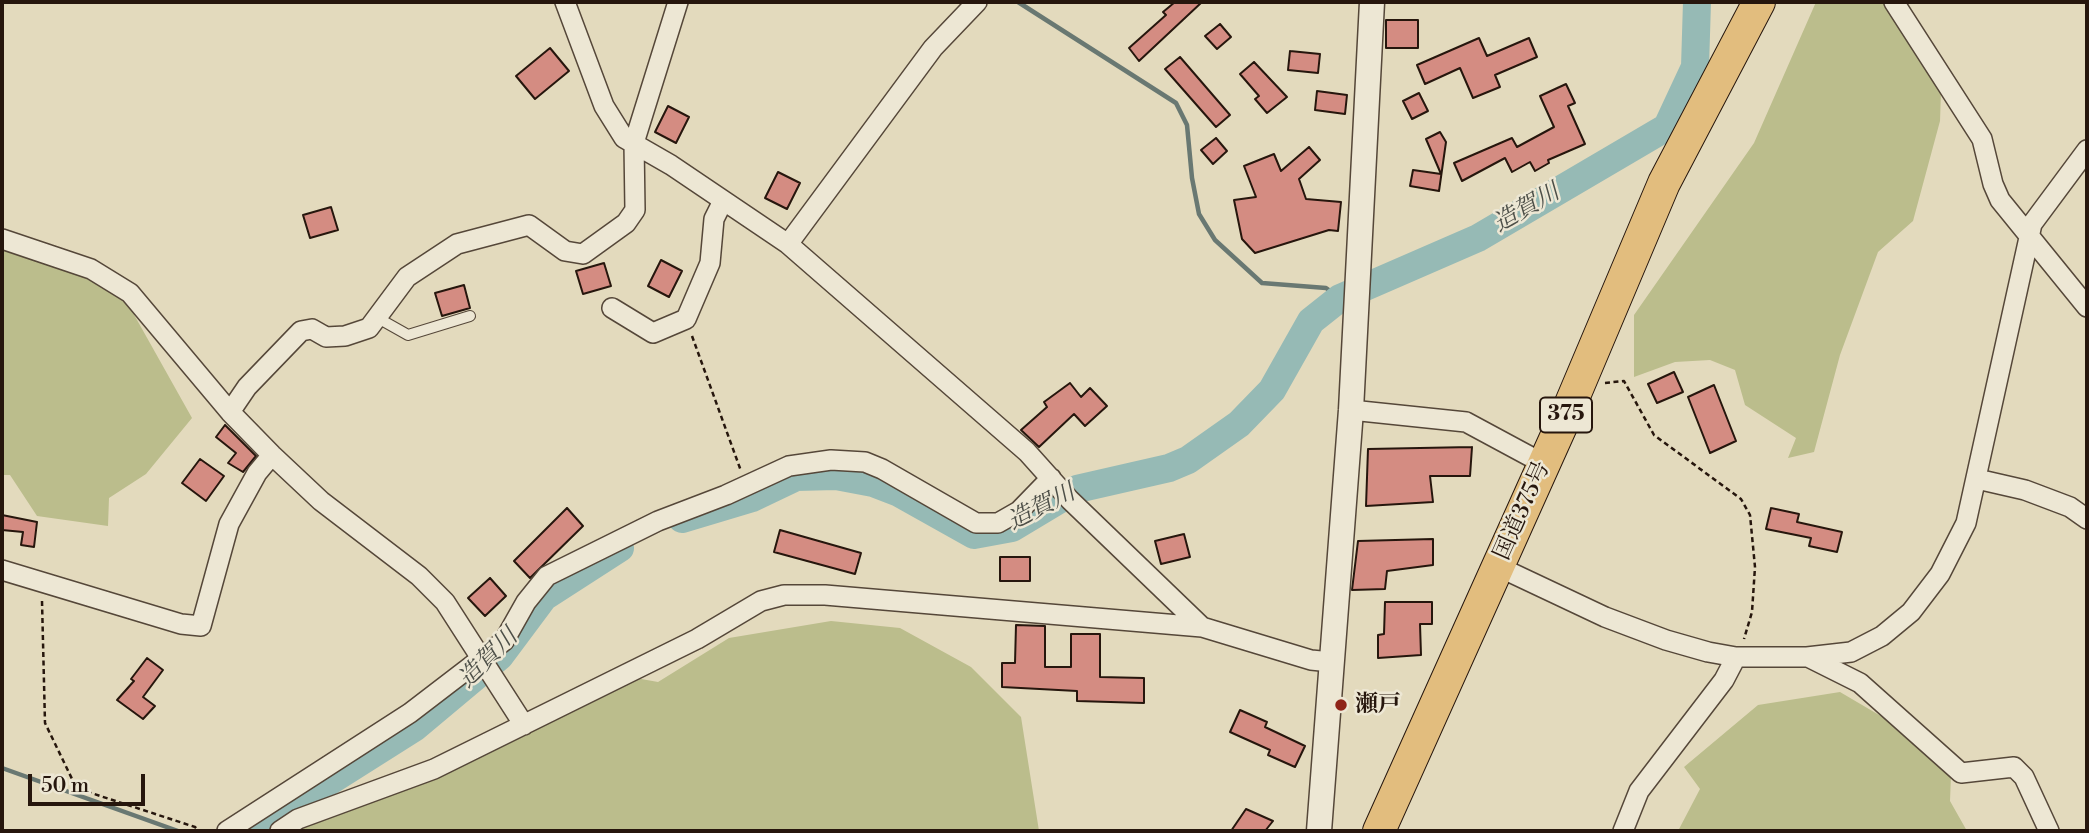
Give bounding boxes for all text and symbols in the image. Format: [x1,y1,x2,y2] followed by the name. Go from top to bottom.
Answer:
[1489,179,1565,239] water label: 造賀川
[1540,398,1592,432] road number: 375
[1489,457,1557,565] street label: 国道375号
[1003,479,1081,537] water label: 造賀川
[453,623,525,695] water label: 造賀川
[1355,691,1401,719] place label: 瀬戸
[1333,697,1349,713] marker: 瀬戸
[32,760,149,804] scale bar
[41,773,89,799] text: 50 m

